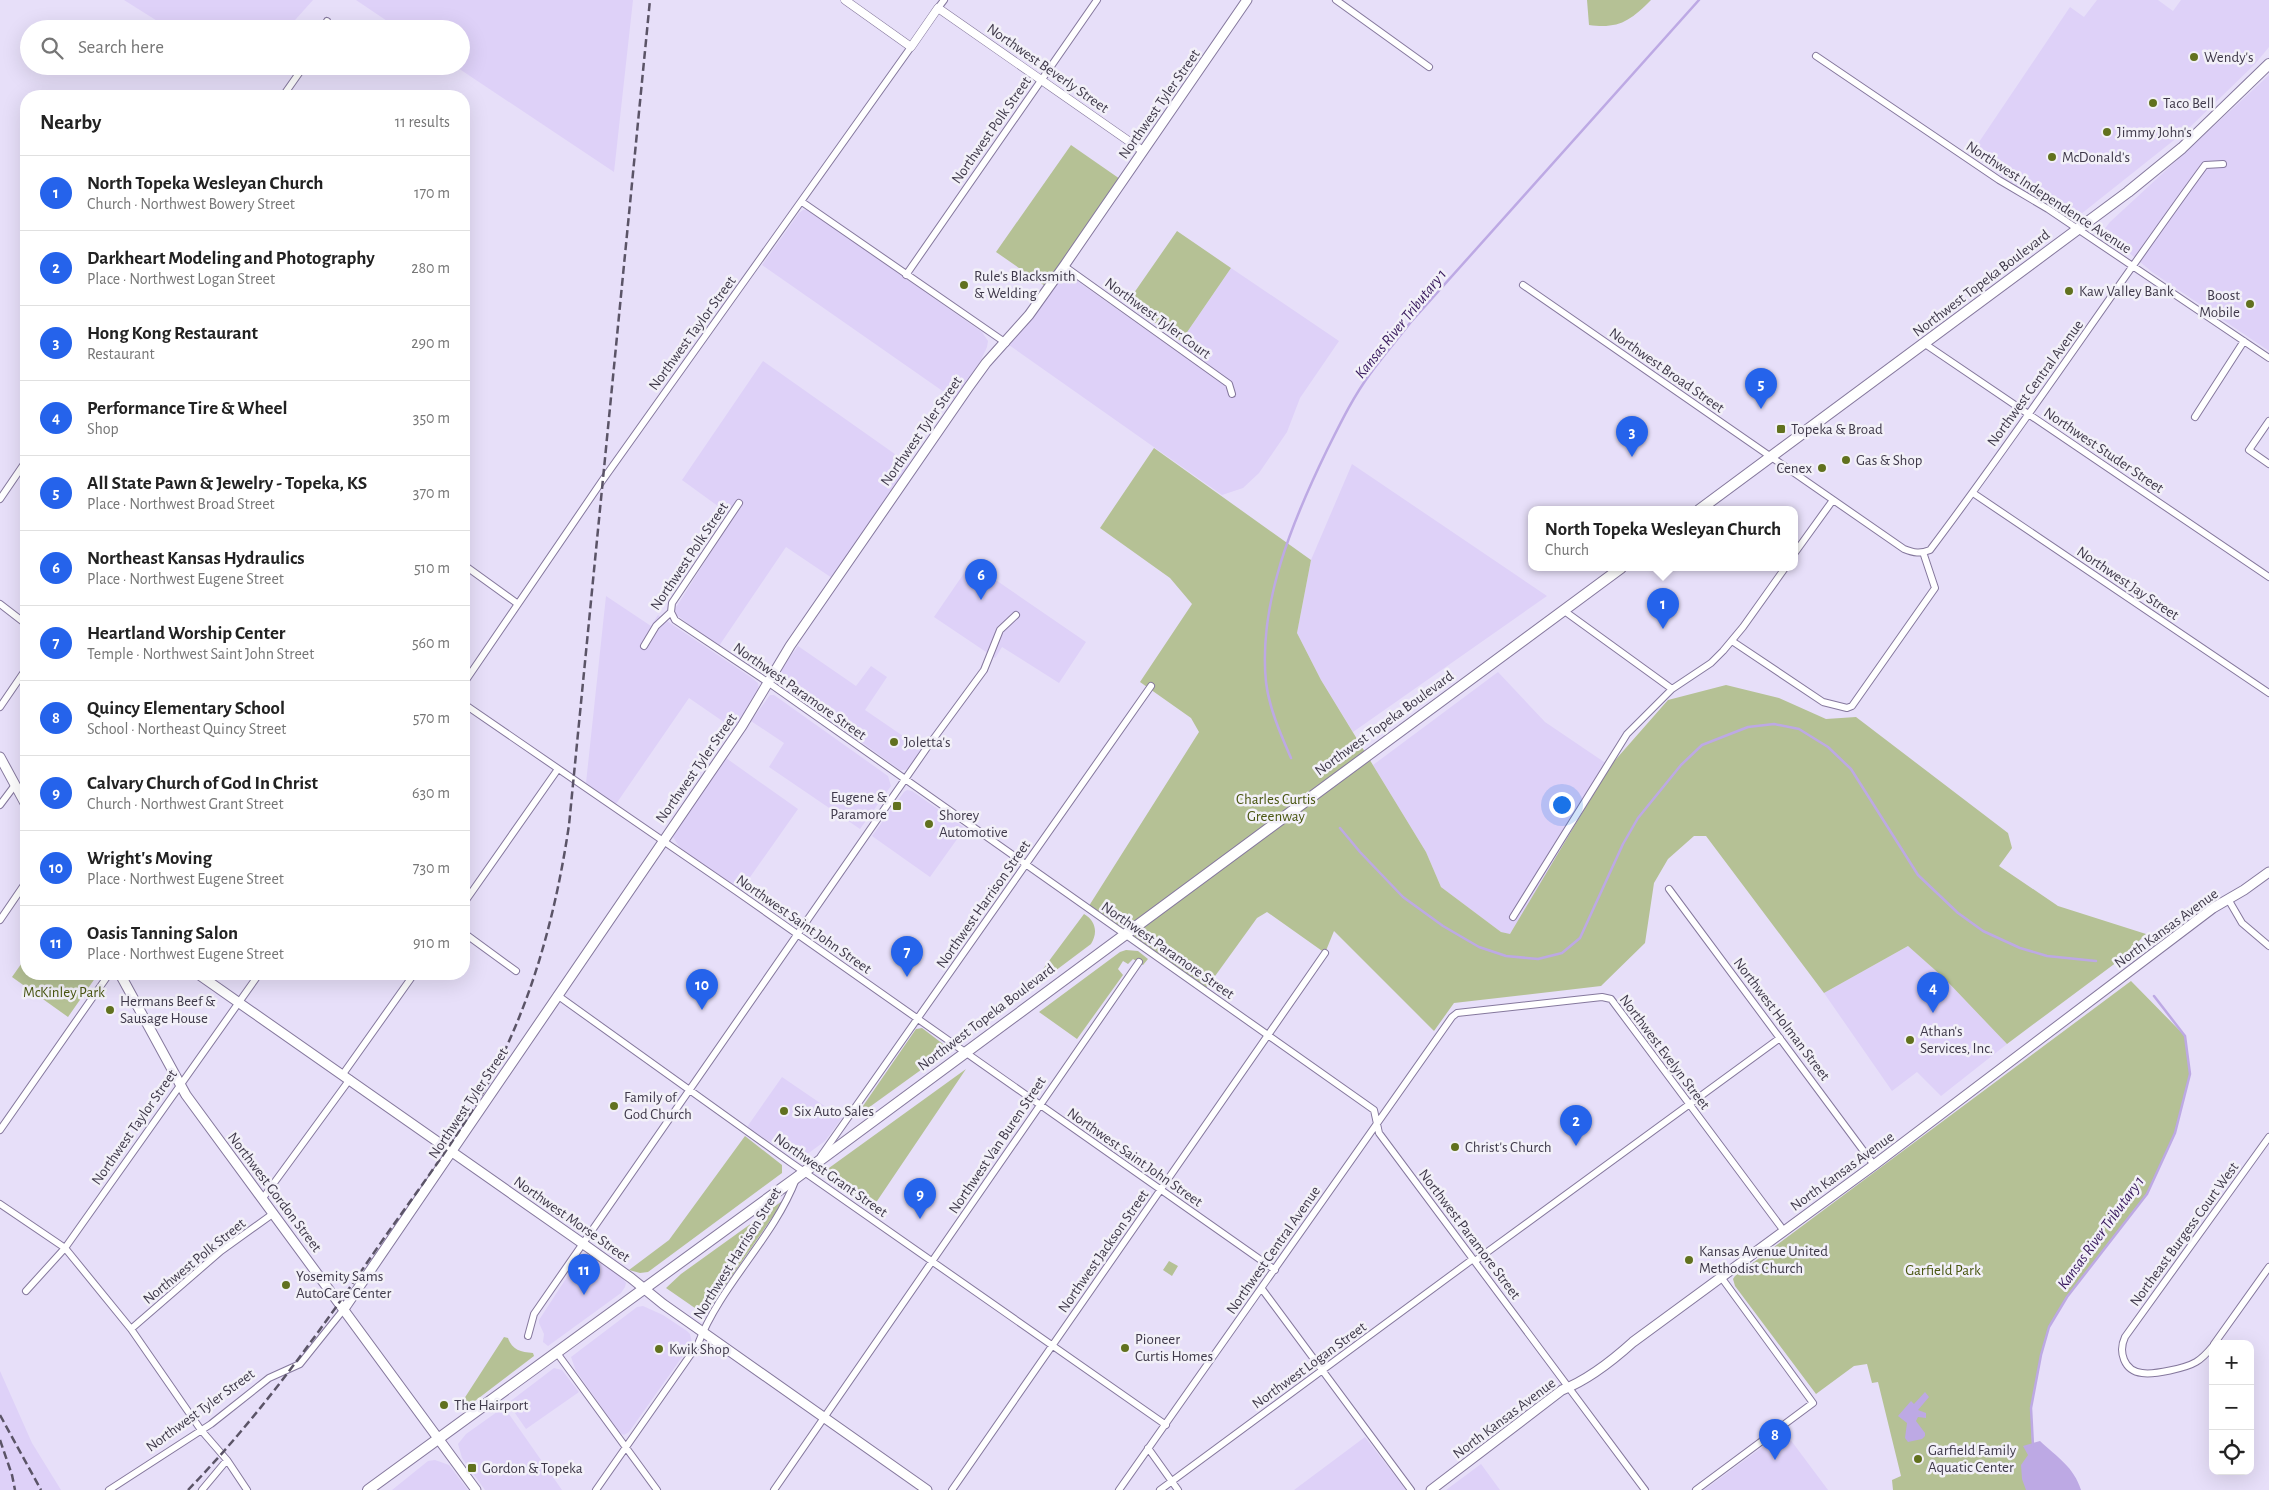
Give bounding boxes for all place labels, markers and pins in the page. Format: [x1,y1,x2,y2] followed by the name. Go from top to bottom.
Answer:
[2204,50,2254,65] place label: Wendy's
[2188,51,2200,63] marker: Wendy's
[2163,96,2214,111] place label: Taco Bell
[2147,97,2159,109] marker: Taco Bell
[2117,125,2192,140] place label: Jimmy John's
[2101,126,2113,138] marker: Jimmy John's
[2062,150,2130,165] place label: McDonald's
[2046,151,2058,163] marker: McDonald's
[974,269,1076,301] place label: Rule's Blacksmith & Welding
[958,279,970,291] marker: Rule's Blacksmith & Welding
[2079,284,2174,299] place label: Kaw Valley Bank
[2063,285,2075,297] marker: Kaw Valley Bank
[2199,288,2240,320] place label: Boost Mobile
[2244,298,2256,310] marker: Boost Mobile
[1745,368,1777,409] pin: 5
[1616,416,1648,457] pin: 3
[1791,422,1883,437] place label: Topeka & Broad
[1775,423,1787,435] marker: Topeka & Broad
[1856,453,1922,468] place label: Gas & Shop
[1840,454,1852,466] marker: Gas & Shop
[1776,461,1812,476] place label: Cenex
[1816,462,1828,474] marker: Cenex
[965,559,997,600] pin: 6
[1647,588,1679,629] pin: 1
[904,735,951,750] place label: Joletta's
[888,736,900,748] marker: Joletta's
[830,790,888,822] place label: Eugene & Paramore
[891,800,903,812] marker: Eugene & Paramore
[939,808,1008,840] place label: Shorey Automotive
[923,818,935,830] marker: Shorey Automotive
[891,936,923,977] pin: 7
[686,969,718,1010] pin: 10
[1917,972,1949,1013] pin: 4
[120,994,216,1026] place label: Hermans Beef & Sausage House
[104,1004,116,1016] marker: Hermans Beef & Sausage House
[1920,1024,1993,1056] place label: Athan's Services, Inc.
[1904,1034,1916,1046] marker: Athan's Services, Inc.
[624,1090,692,1122] place label: Family of God Church
[608,1100,620,1112] marker: Family of God Church
[794,1104,874,1119] place label: Six Auto Sales
[778,1105,790,1117] marker: Six Auto Sales
[1560,1105,1592,1146] pin: 2
[1465,1140,1552,1155] place label: Christ's Church
[1449,1141,1461,1153] marker: Christ's Church
[904,1178,936,1219] pin: 9
[1699,1244,1828,1276] place label: Kansas Avenue United Methodist Church
[568,1254,600,1295] pin: 11
[1683,1254,1695,1266] marker: Kansas Avenue United Methodist Church
[296,1269,391,1301] place label: Yosemity Sams AutoCare Center
[280,1279,292,1291] marker: Yosemity Sams AutoCare Center
[1135,1332,1213,1364] place label: Pioneer Curtis Homes
[669,1342,730,1357] place label: Kwik Shop
[1119,1342,1131,1354] marker: Pioneer Curtis Homes
[653,1343,665,1355] marker: Kwik Shop
[454,1398,528,1413] place label: The Hairport
[438,1399,450,1411] marker: The Hairport
[1759,1419,1791,1460] pin: 8
[1928,1443,2017,1475] place label: Garfield Family Aquatic Center
[1912,1453,1924,1465] marker: Garfield Family Aquatic Center
[482,1461,583,1476] place label: Gordon & Topeka
[466,1462,478,1474] marker: Gordon & Topeka

